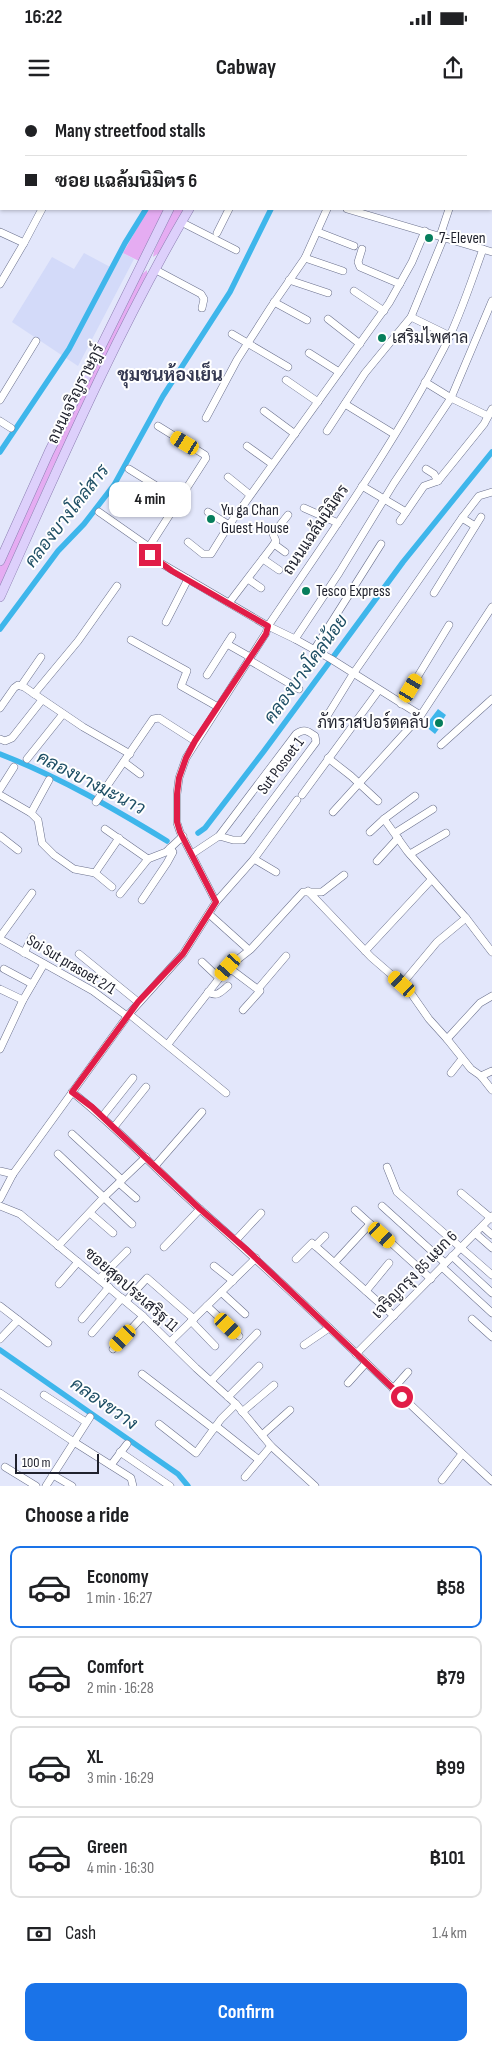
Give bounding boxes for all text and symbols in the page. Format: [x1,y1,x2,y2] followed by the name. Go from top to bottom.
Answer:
[25,6,62,29] text: 16:22
[25,54,53,82] icon: menu
[216,54,276,81] text: Cabway
[439,54,467,82] icon: share
[55,120,206,143] text: Many streetfood stalls
[55,170,197,193] text: ซอย แฉล้มนิมิตร 6
[439,229,486,248] place label: 7-Eleven
[423,232,435,244] marker: 7-Eleven
[392,326,468,348] place label: เสริมไพศาล
[376,332,388,344] marker: เสริมไพศาล
[40,339,108,447] street label: ถนนเจริญราษฎร์
[117,361,223,389] district label: ชุมชนห้องเย็น
[168,429,201,457] car
[18,458,114,572] water label: คลองบางโคล่สาร
[277,480,353,579] street label: ถนนแฉล้มนิมิตร
[109,482,191,518] callout: 4 min
[135,490,165,509] text: 4 min
[221,501,289,538] place label: Yu ga Chan Guest House
[205,513,217,525] marker: Yu ga Chan Guest House
[139,544,161,566] route end
[316,582,391,601] place label: Tesco Express
[300,585,312,597] marker: Tesco Express
[257,609,352,727] water label: คลองบางโคล่น้อย
[396,671,425,705] car
[317,710,429,733] place label: ภัทราสปอร์ตคลับ
[433,717,445,729] marker: ภัทราสปอร์ตคลับ
[254,734,309,798] street label: Sut Posoet 1
[33,747,149,819] water label: คลองบางมะนาว
[23,931,119,999] street label: Soi Sut prasoet 2/1
[212,951,243,983] car
[385,968,418,1000] car
[365,1219,398,1251] car
[368,1226,462,1324] street label: เจริญกรุง 85 แยก 6
[79,1243,183,1337] street label: ซอยสุดประเสริฐ 11
[211,1310,244,1342] car
[107,1322,138,1354] car
[67,1373,141,1435] water label: คลองขวาง
[391,1386,413,1408] route start
[15,1451,99,1474] scale bar
[22,1454,51,1471] text: 100 m
[25,1502,129,1529] text: Choose a ride
[27,1565,72,1610] icon: car
[87,1566,149,1589] text: Economy
[436,1577,465,1600] text: ฿58
[87,1589,152,1608] text: 1 min · 16:27
[27,1655,72,1700] icon: car
[87,1656,144,1679] text: Comfort
[436,1667,465,1690] text: ฿79
[87,1679,154,1698] text: 2 min · 16:28
[27,1745,72,1790] icon: car
[87,1746,103,1769] text: XL
[436,1757,465,1780] text: ฿99
[87,1769,154,1788] text: 3 min · 16:29
[27,1835,72,1880] icon: car
[87,1836,127,1859] text: Green
[430,1847,465,1870] text: ฿101
[87,1859,154,1878] text: 4 min · 16:30
[25,1920,53,1948] icon: cash
[65,1922,96,1945] text: Cash
[432,1924,467,1943] text: 1.4 km
[25,1983,467,2041] button: Confirm

